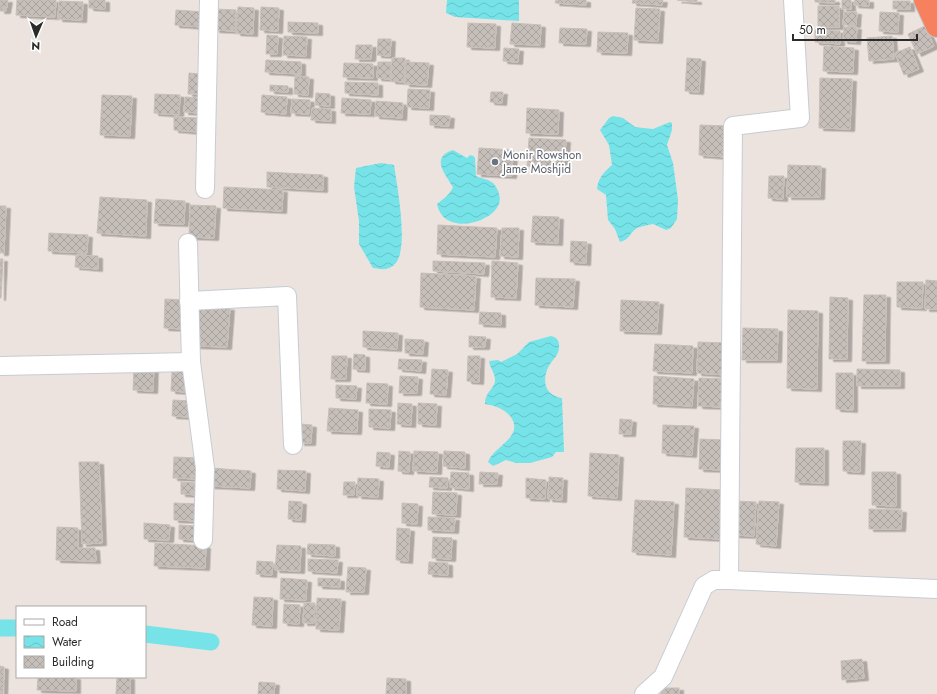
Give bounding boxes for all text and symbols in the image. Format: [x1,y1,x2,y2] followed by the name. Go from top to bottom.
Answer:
[16,16,56,56] north arrow
[793,16,917,42] scale bar
[799,21,826,39] text: 50 m
[31,38,40,54] text: N
[501,146,582,178] place label: Monir Rowshon Jame Moshjid
[490,157,500,167] marker: Monir Rowshon Jame Moshjid
[16,606,146,678] legend
[52,613,78,631] text: Road
[52,633,83,651] text: Water
[52,653,94,671] text: Building

